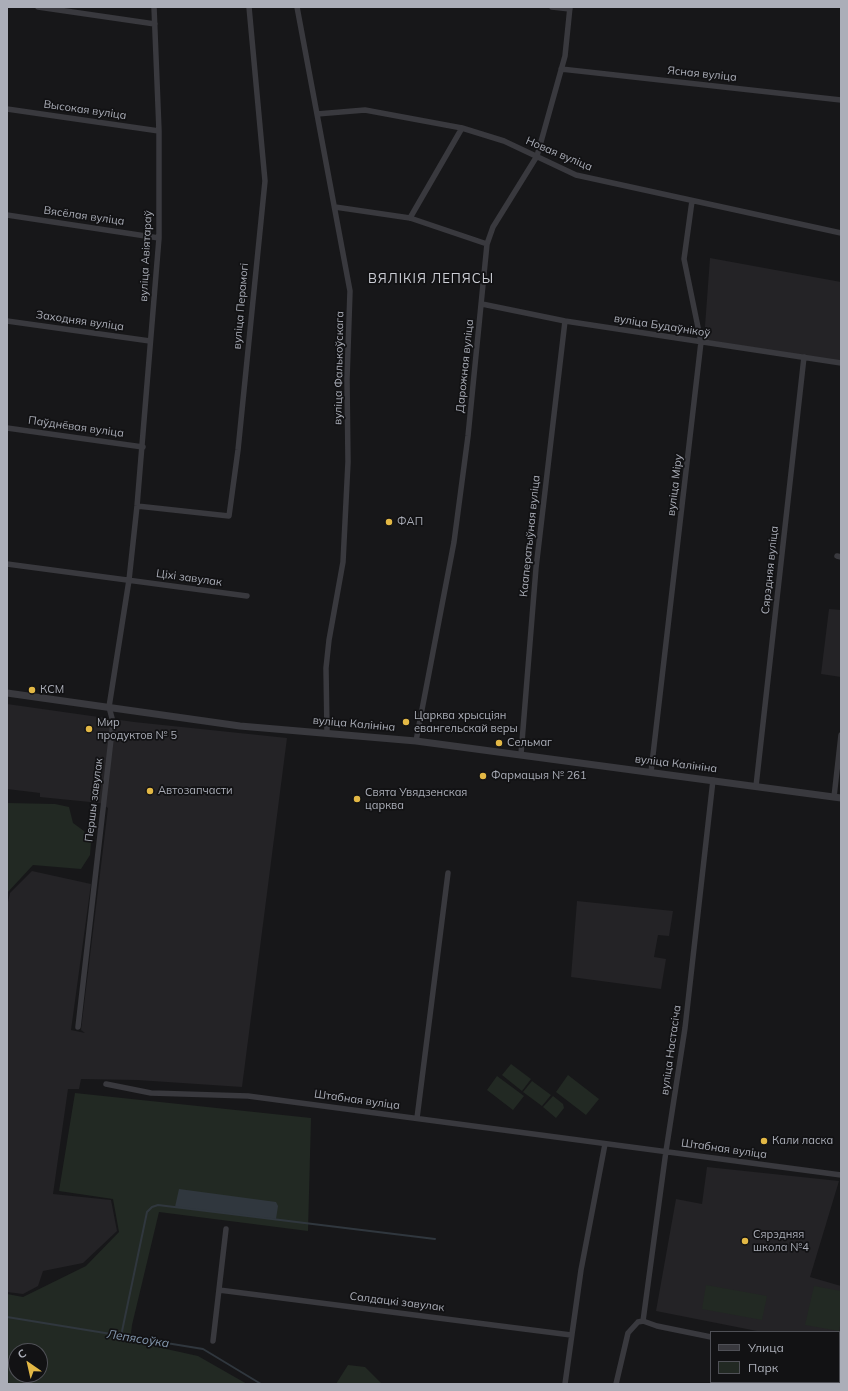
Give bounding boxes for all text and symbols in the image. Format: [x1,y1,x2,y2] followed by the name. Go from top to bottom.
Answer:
[667,64,737,84] street label: Ясная вуліца
[43,98,127,122] street label: Высокая вуліца
[524,134,594,174] street label: Новая вуліца
[43,204,125,228] street label: Вясёлая вуліца
[137,210,155,302] street label: вуліца Авіятараў
[231,262,251,350] street label: вуліца Перамогі
[368,271,494,287] district label: ВЯЛІКІЯ ЛЕПЯСЫ
[35,308,125,334] street label: Заходняя вуліца
[331,311,347,425] street label: вуліца Фалькоўскага
[613,312,711,340] street label: вуліца Будаўнікоў
[454,319,476,413] street label: Дарожная вуліца
[27,414,125,440] street label: Паўднёвая вуліца
[665,453,685,517] street label: вуліца Міру
[517,474,543,598] street label: Кааператыўная вуліца
[397,515,423,529] place label: ФАП
[384,517,394,527] marker: ФАП
[759,525,781,615] street label: Сярэдняя вуліца
[155,567,223,589] street label: Ціхі завулак
[40,683,64,697] place label: КСМ
[27,685,37,695] marker: КСМ
[414,709,518,735] place label: Царква хрысціян евангельскай веры
[312,714,396,734] street label: вуліца Калініна
[97,716,177,742] place label: Мир продуктов № 5
[401,717,411,727] marker: Царква хрысціян евангельскай веры
[84,724,94,734] marker: Мир продуктов № 5
[507,736,552,750] place label: Сельмаг
[494,738,504,748] marker: Сельмаг
[634,752,718,776] street label: вуліца Калініна
[82,757,106,843] street label: Першы завулак
[491,769,587,783] place label: Фармацыя № 261
[478,771,488,781] marker: Фармацыя № 261
[158,784,233,798] place label: Автозапчасти
[145,786,155,796] marker: Автозапчасти
[365,786,467,812] place label: Свята Увядзенская царква
[352,794,362,804] marker: Свята Увядзенская царква
[658,1004,684,1096] street label: вуліца Настасіча
[313,1087,401,1113] street label: Штабная вуліца
[772,1134,833,1148] place label: Кали ласка
[680,1136,768,1162] street label: Штабная вуліца
[759,1136,769,1146] marker: Кали ласка
[753,1228,809,1254] place label: Сярэдняя школа №4
[740,1236,750,1246] marker: Сярэдняя школа №4
[349,1290,445,1314] street label: Салдацкі завулак
[106,1327,170,1351] water label: Лепясоўка
[710,1331,840,1383] legend
[748,1340,784,1355] text: Улица
[8,1343,48,1383] north arrow
[15,1346,29,1362] text: С
[748,1360,778,1375] text: Парк

